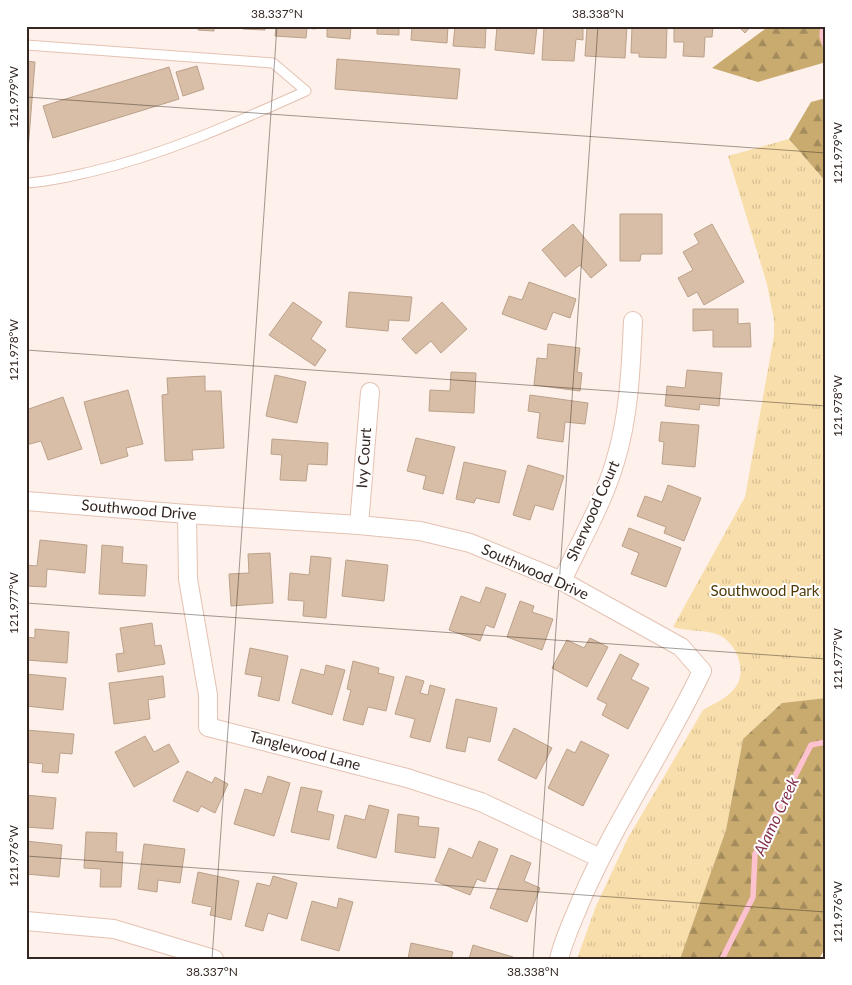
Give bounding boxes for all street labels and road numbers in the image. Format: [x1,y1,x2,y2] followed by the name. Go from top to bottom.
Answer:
[352,426,374,489] street label: Ivy Court
[562,457,623,564] street label: Sherwood Court
[81,495,197,523] street label: Southwood Drive
[479,539,592,603] street label: Southwood Drive
[248,727,363,774] street label: Tanglewood Lane

